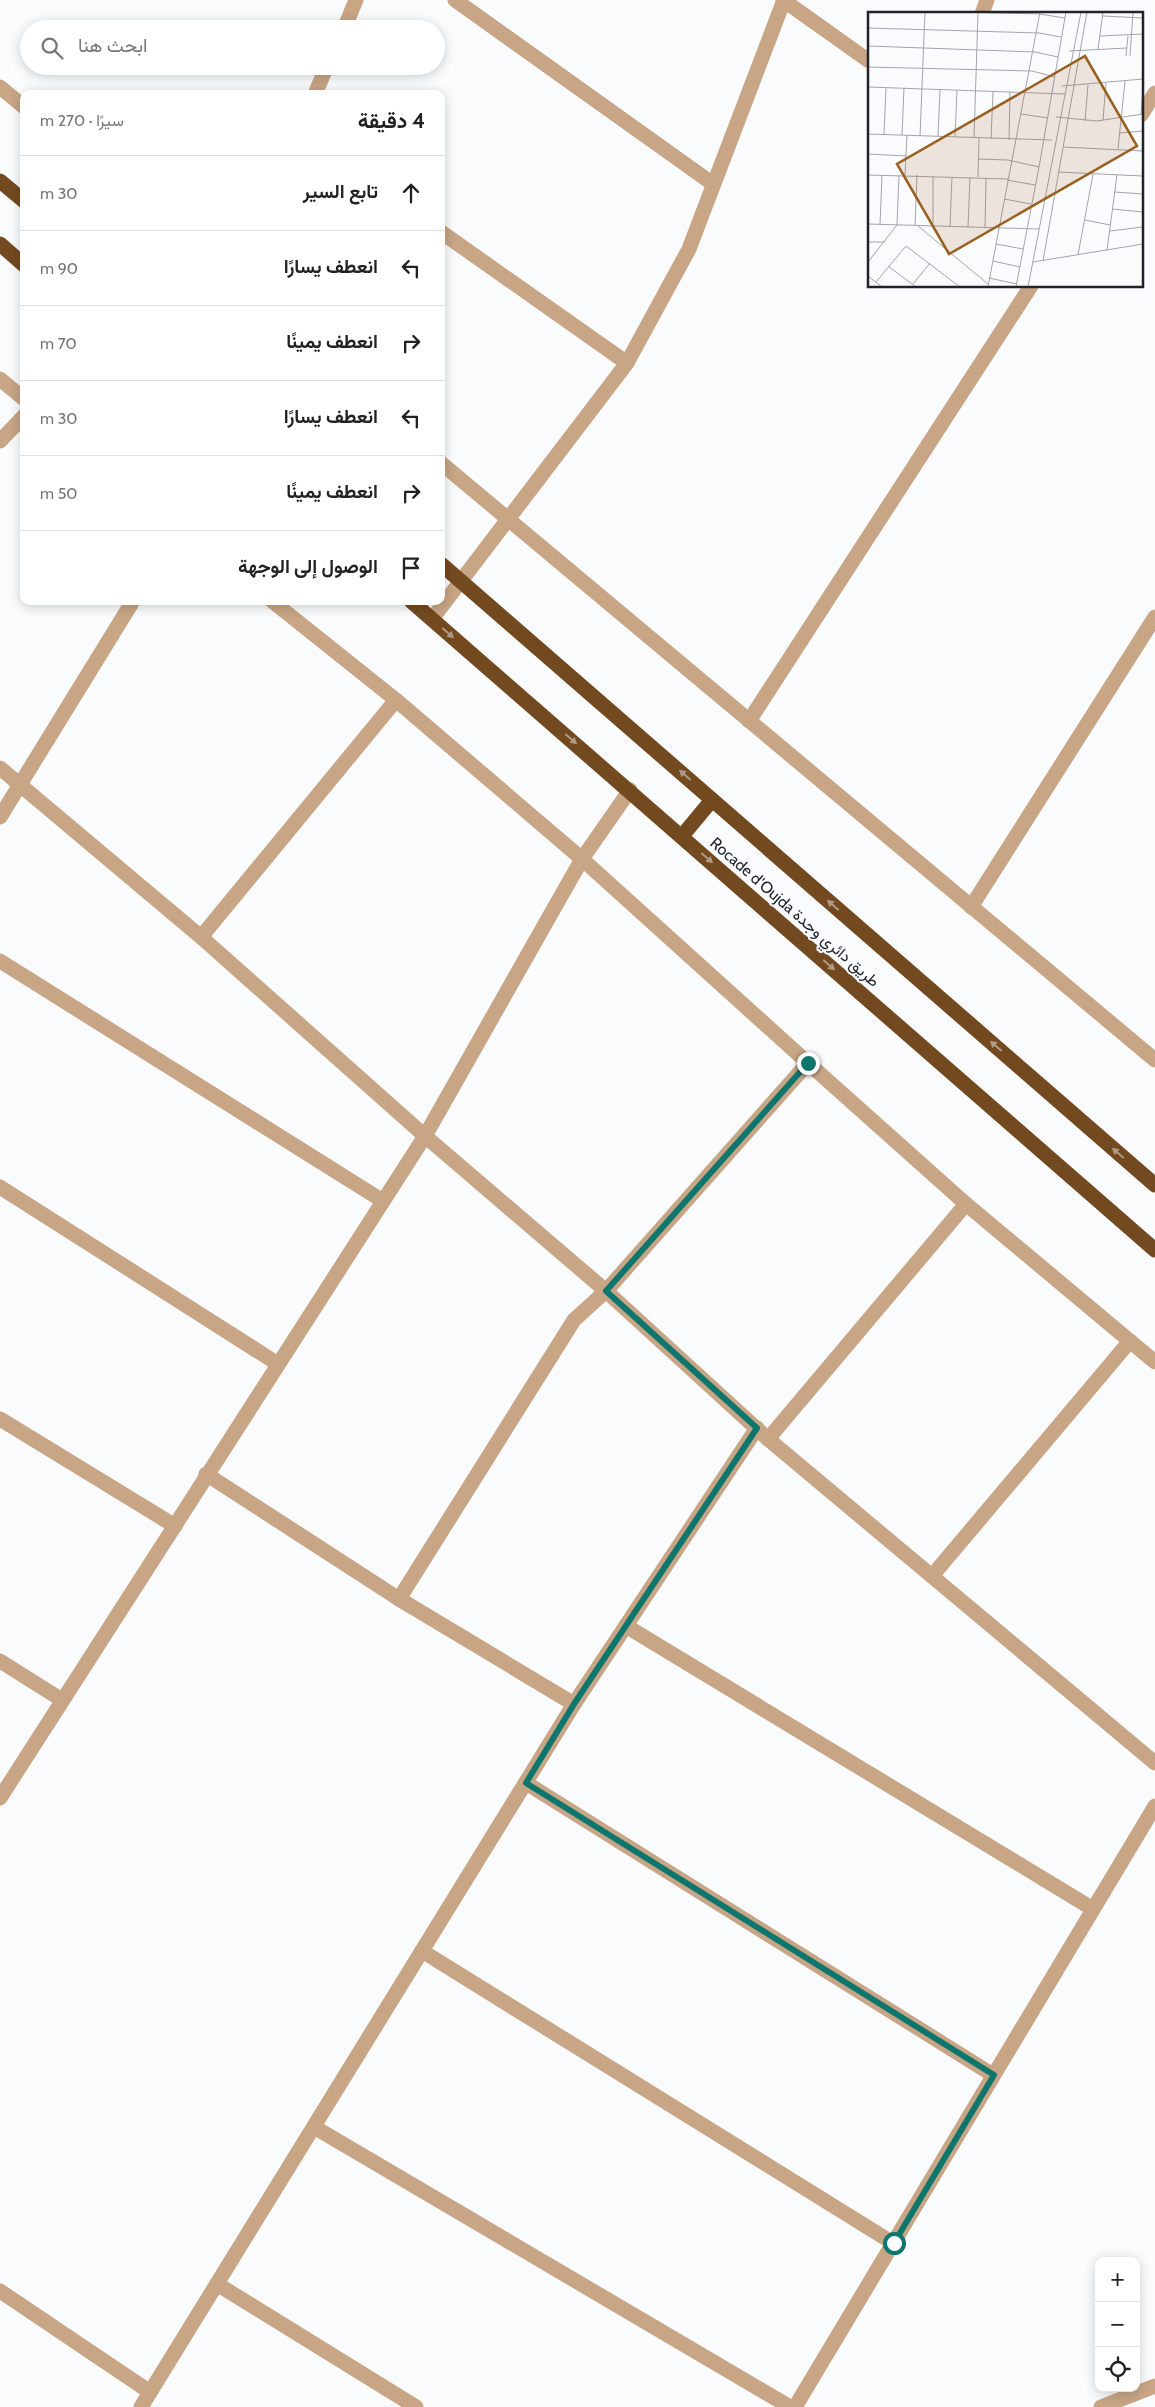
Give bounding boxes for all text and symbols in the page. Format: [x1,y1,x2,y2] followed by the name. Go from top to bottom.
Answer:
[868,12,1142,288] inset map
[20,20,445,75] search box
[38,34,66,62] icon: search
[78,34,147,57] text: ابحث هنا
[358,108,425,133] text: 4 دقيقة
[40,111,124,130] text: سيرًا · 270 m
[397,179,425,207] icon: ahead
[303,180,378,203] text: تابع السير
[40,184,77,203] text: 30 m
[397,254,425,282] icon: left
[284,255,378,278] text: انعطف يسارًا
[40,259,78,278] text: 90 m
[397,329,425,357] icon: right
[286,330,378,353] text: انعطف يمينًا
[40,334,77,353] text: 70 m
[397,404,425,432] icon: left
[284,405,378,428] text: انعطف يسارًا
[40,409,77,428] text: 30 m
[397,479,425,507] icon: right
[286,480,378,503] text: انعطف يمينًا
[40,484,77,503] text: 50 m
[397,554,425,582] icon: arrive
[238,555,378,578] text: الوصول إلى الوجهة
[442,627,454,639] one-way arrow
[565,734,578,745] one-way arrow
[678,770,691,781] one-way arrow
[704,833,884,994] street label: Rocade d'Oujda طريق دائري وجدة
[700,852,712,864] one-way arrow
[828,899,840,911] one-way arrow
[822,959,834,971] one-way arrow
[989,1041,1002,1052] one-way arrow
[797,1052,820,1075] route end
[1113,1147,1125,1159] one-way arrow
[883,2232,906,2255] route start
[1095,2257,1140,2392] map controls
[1095,2257,1140,2302] button: +
[1095,2302,1140,2347] button: −
[1095,2347,1140,2392] button: locate

